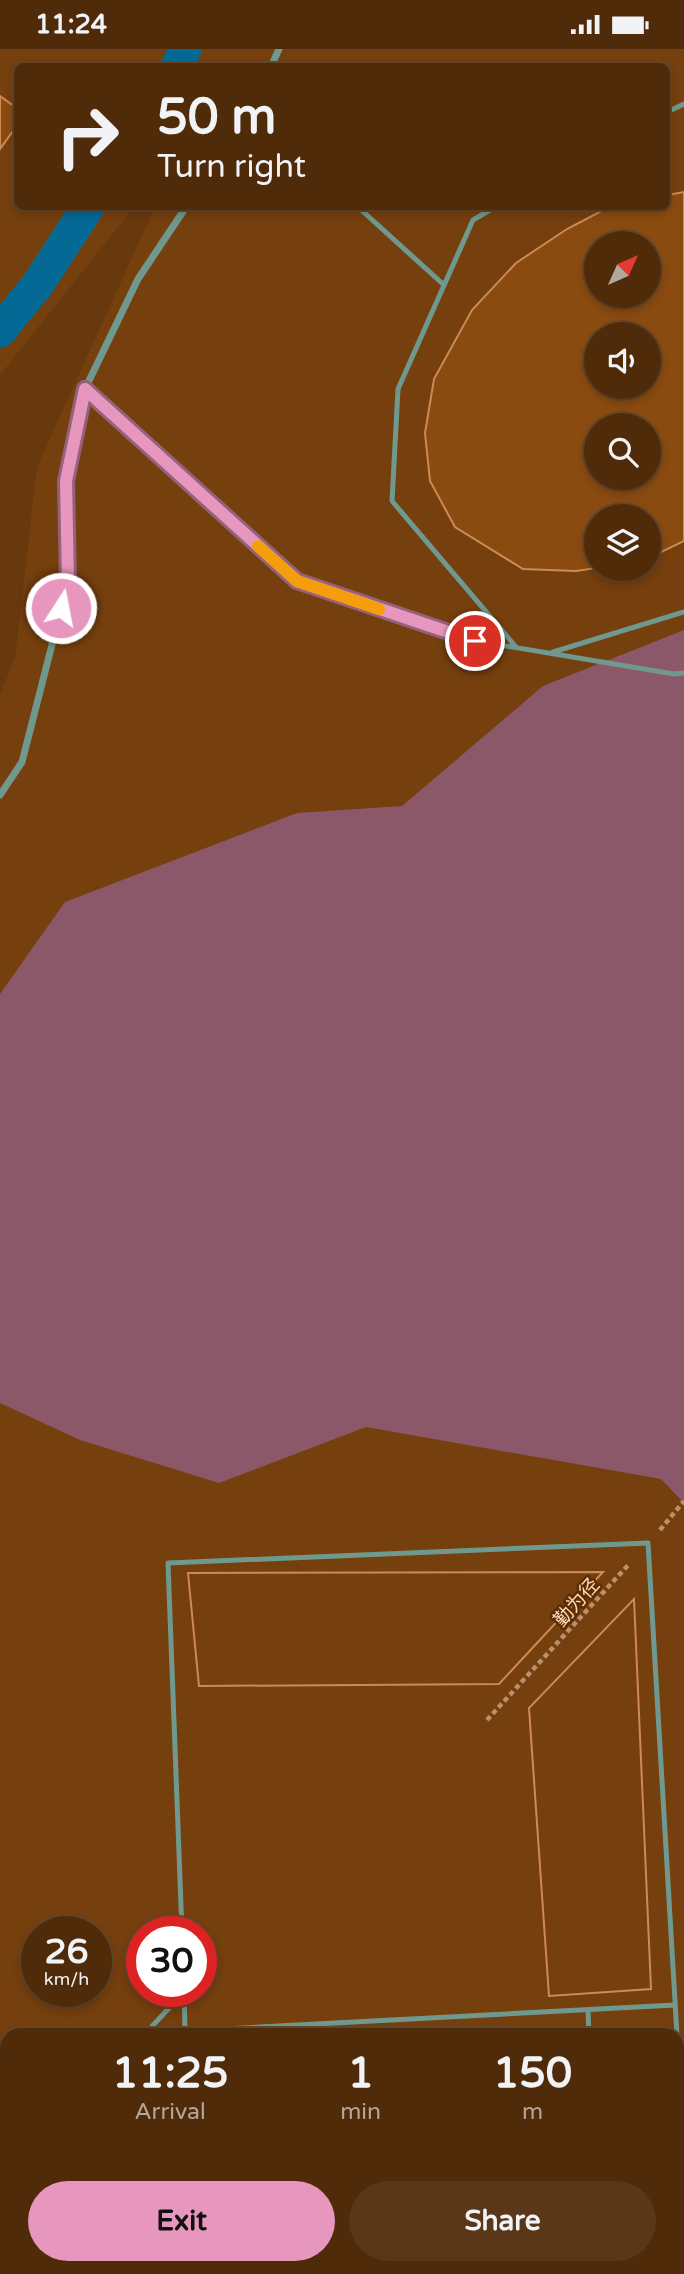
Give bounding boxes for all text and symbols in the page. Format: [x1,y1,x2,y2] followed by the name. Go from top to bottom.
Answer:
[35,9,107,40] text: 11:24
[157,88,276,147] text: 50 m
[42,91,133,182] icon: right
[157,148,306,186] text: Turn right
[584,231,662,308] north arrow
[584,231,661,581] map controls
[584,322,661,399] button: sound
[584,413,661,490] button: search
[584,504,661,581] button: layers
[24,571,98,645] position arrow
[445,611,505,671] pin
[456,622,494,660] icon: arrive
[549,1574,604,1631] street label: 勤为径
[126,1916,217,2007] speed limit sign: 30
[45,1931,88,1973] text: 26
[44,1968,89,1990] text: km/h
[112,2048,228,2099] text: 11:25
[347,2048,374,2099] text: 1
[493,2048,572,2099] text: 150
[135,2098,206,2126] text: Arrival
[340,2098,381,2126] text: min
[522,2098,543,2126] text: m
[28,2181,335,2261] button: Exit
[349,2181,656,2261] button: Share

